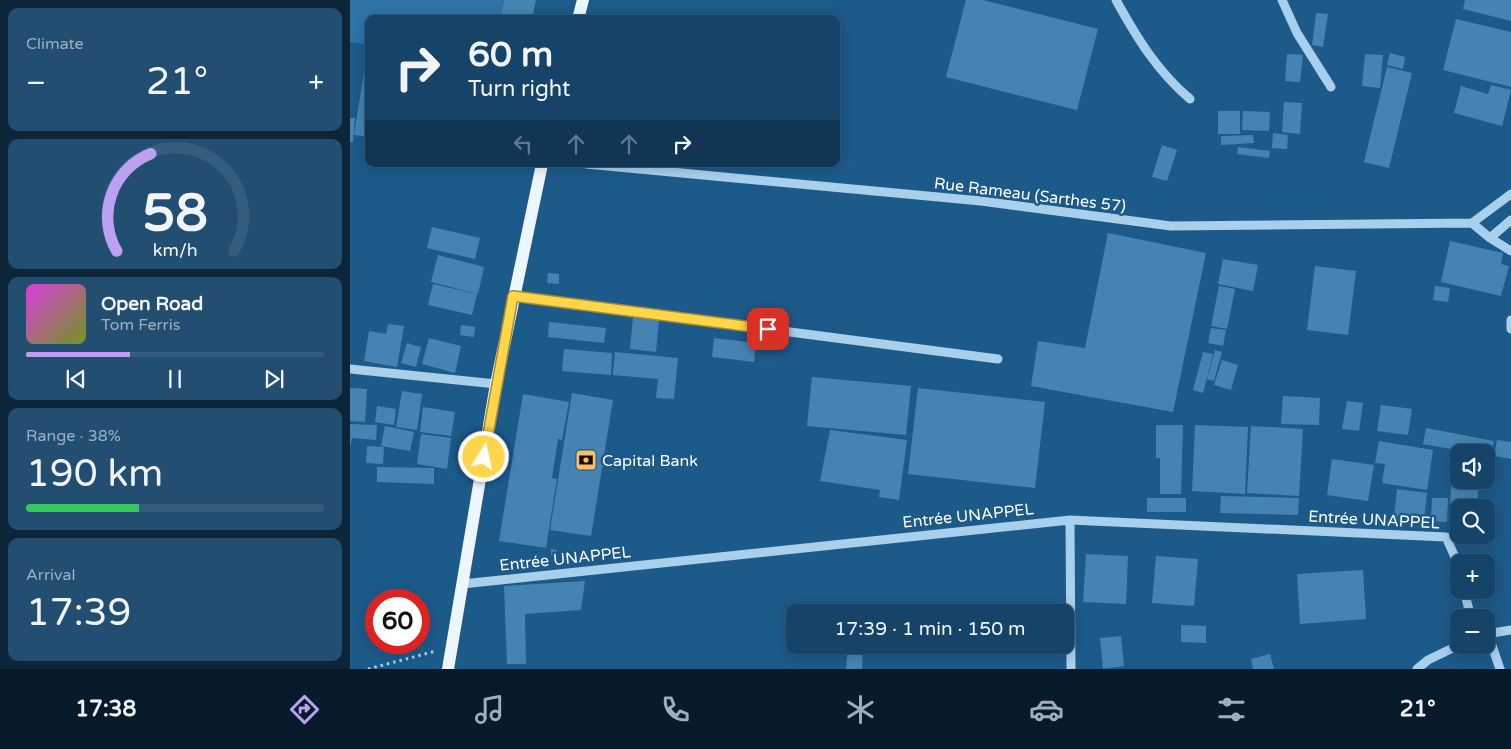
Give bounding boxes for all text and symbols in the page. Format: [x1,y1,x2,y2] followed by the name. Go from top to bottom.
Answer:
[26,34,84,54] text: Climate
[468,34,553,76] text: 60 m
[385,35,450,100] icon: right
[146,59,208,105] text: 21°
[26,66,46,100] text: −
[308,66,324,100] text: +
[468,76,570,102] text: Turn right
[509,130,537,158] icon: left
[562,130,590,158] icon: ahead
[615,130,643,158] icon: ahead
[668,130,696,158] icon: right
[933,173,1127,217] street label: Rue Rameau (Sarthes 57)
[142,182,208,245] text: 58
[153,240,197,261] text: km/h
[101,293,203,315] text: Open Road
[747,308,789,350] pin
[101,315,180,335] text: Tom Ferris
[754,315,782,343] icon: arrive
[62,365,90,393] icon: previous
[161,365,189,393] icon: pause
[260,365,288,393] icon: next
[26,426,121,446] text: Range · 38%
[457,430,509,482] position arrow
[1450,444,1495,654] map controls
[1450,444,1495,489] button: sound
[574,448,598,472] bank icon: Capital Bank
[26,451,163,497] text: 190 km
[602,451,698,471] place label: Capital Bank
[902,499,1035,533] street label: Entrée UNAPPEL
[1450,499,1495,544] button: search
[1308,507,1440,533] street label: Entrée UNAPPEL
[499,542,632,576] street label: Entrée UNAPPEL
[1450,554,1495,599] button: +
[26,565,75,585] text: Arrival
[365,589,430,654] speed limit sign: 60
[26,590,131,636] text: 17:39
[1450,609,1495,654] button: −
[834,618,1026,640] text: 17:39 · 1 min · 150 m
[287,692,322,727] icon: directions
[472,692,507,727] icon: music
[658,692,693,727] icon: phone
[843,692,878,727] icon: climate
[1029,692,1064,727] icon: car
[1214,692,1249,727] icon: filters
[75,696,136,722] text: 17:38
[1400,696,1436,722] text: 21°

